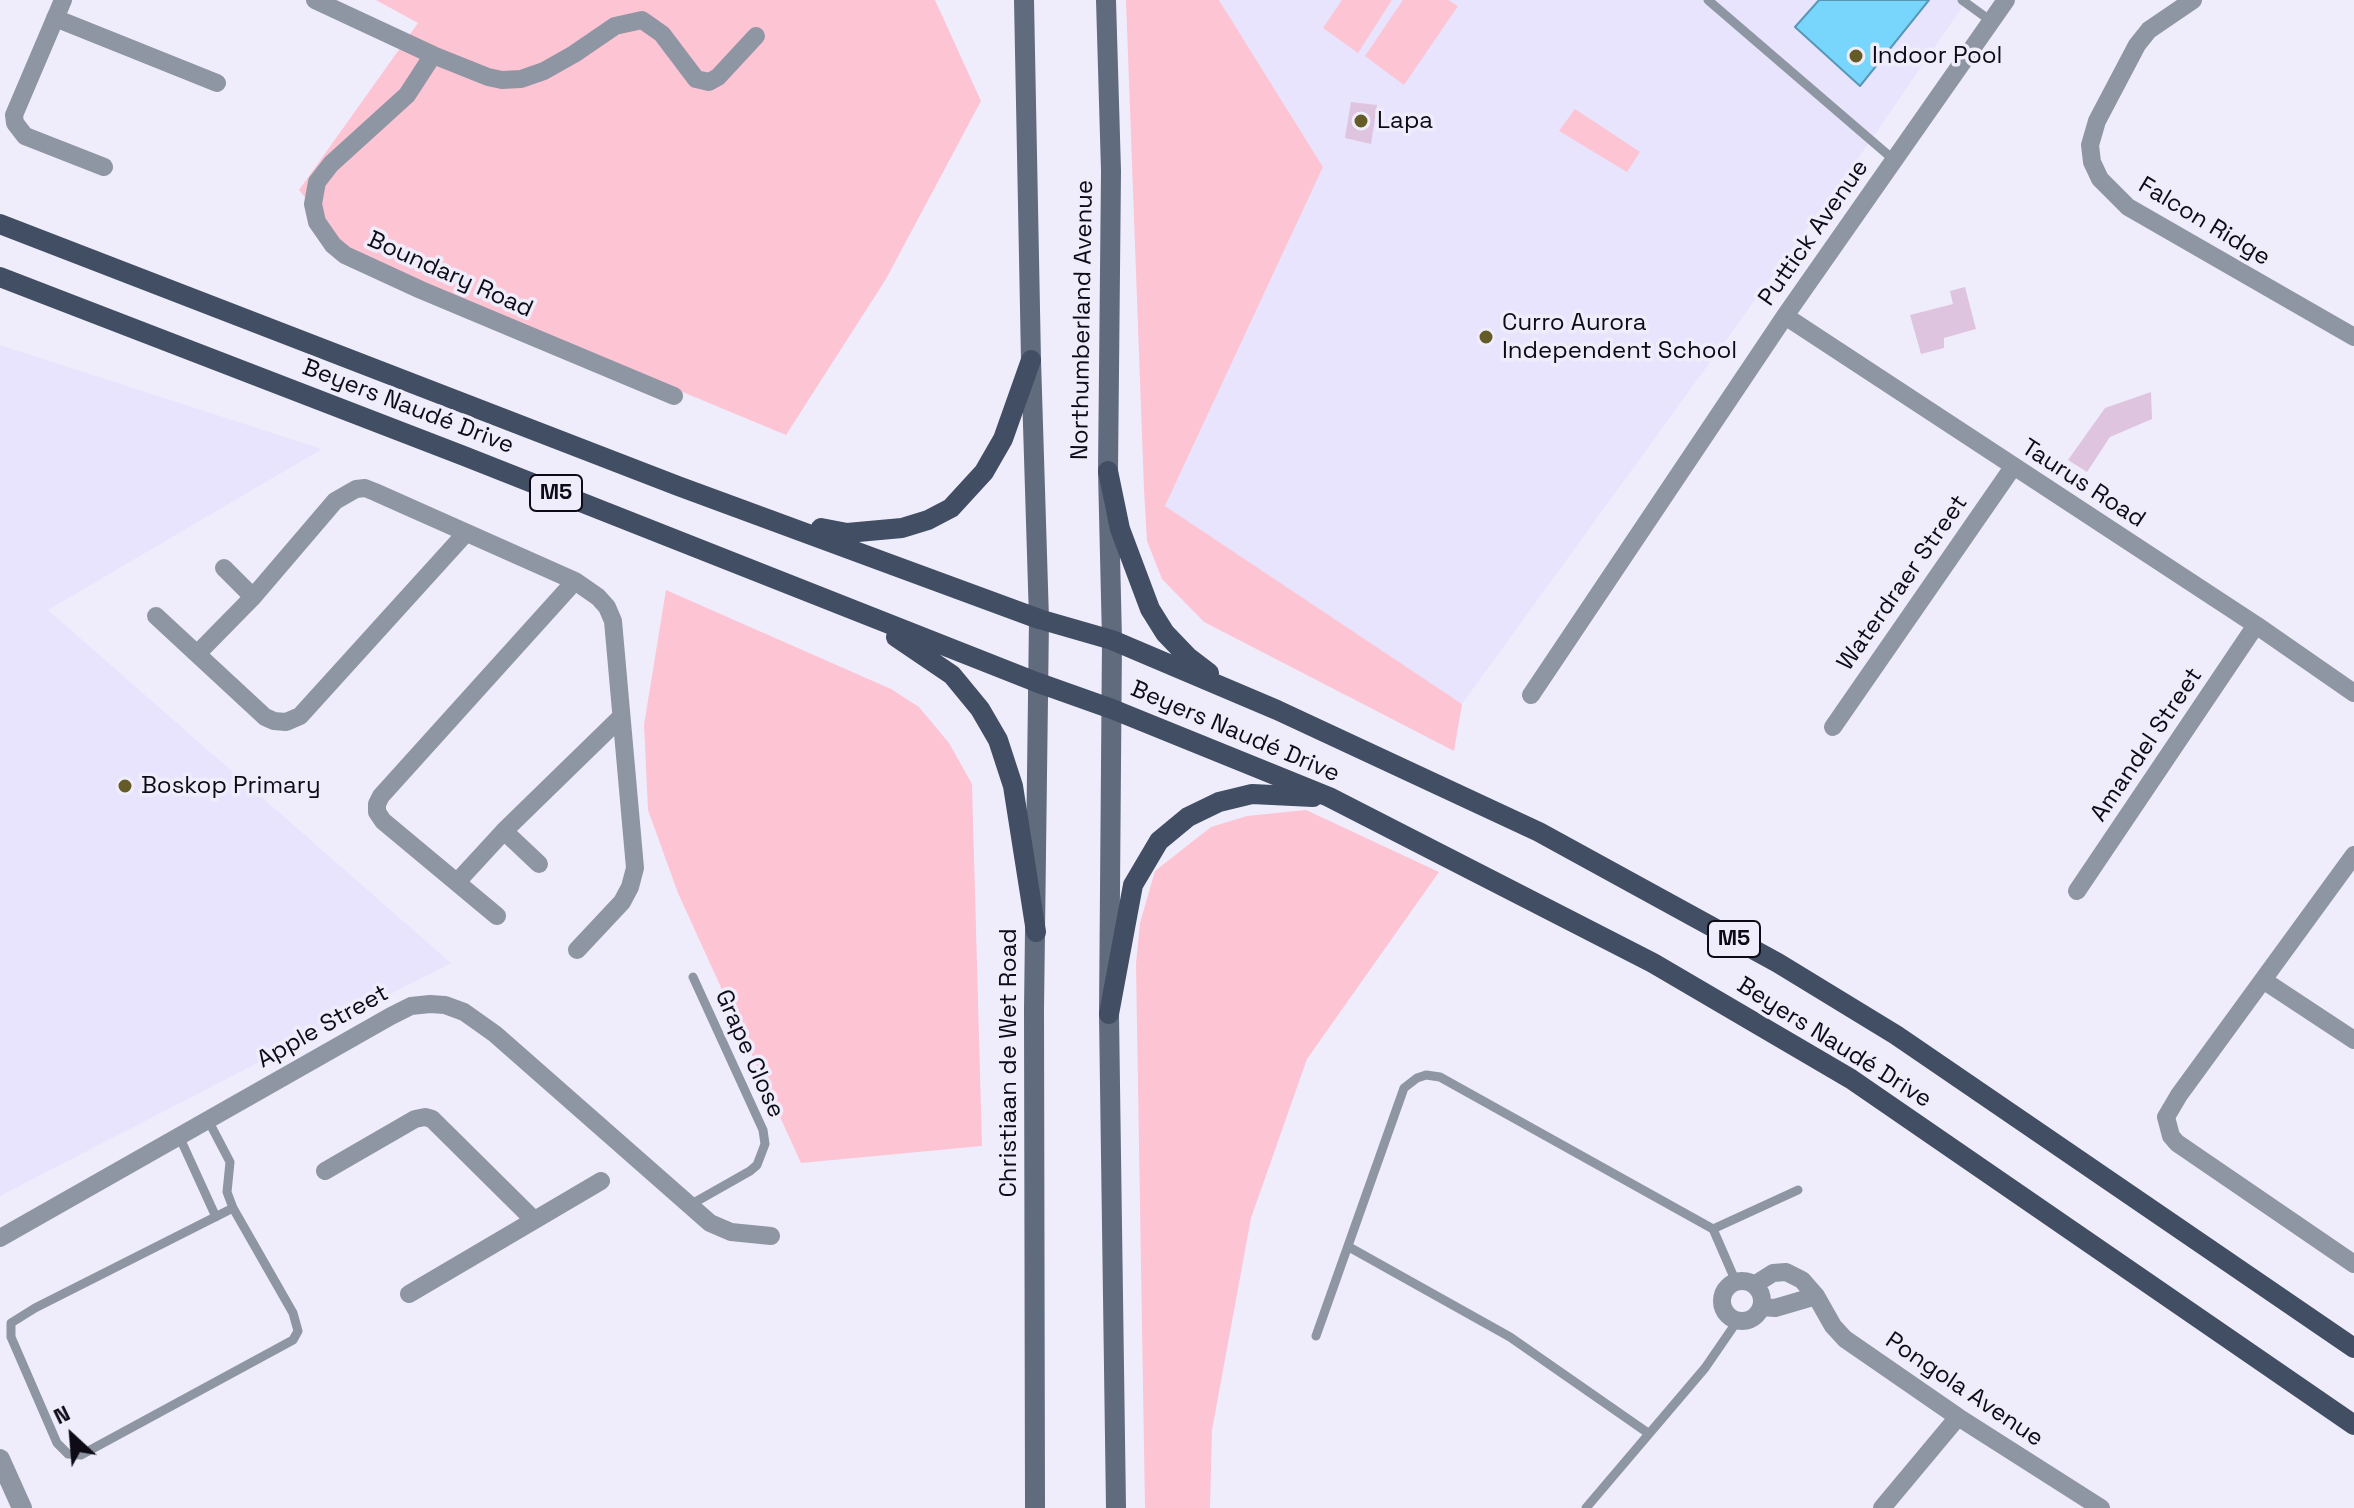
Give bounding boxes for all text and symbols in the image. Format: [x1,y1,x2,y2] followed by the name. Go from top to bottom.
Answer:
[1872,42,2002,70] place label: Indoor Pool
[1847,47,1865,65] marker: Indoor Pool
[1377,107,1433,135] place label: Lapa
[1352,112,1370,130] marker: Lapa
[1753,154,1875,312] street label: Puttick Avenue
[2133,171,2275,273] street label: Falcon Ridge
[1066,180,1100,460] street label: Northumberland Avenue
[363,226,537,324] street label: Boundary Road
[1502,309,1737,365] place label: Curro Aurora Independent School
[1477,328,1495,346] marker: Curro Aurora Independent School
[298,353,518,461] street label: Beyers Naudé Drive
[2016,433,2150,535] street label: Taurus Road
[530,475,582,511] road number: M5
[1832,490,1974,676] street label: Waterdraer Street
[2085,663,2209,827] street label: Amandel Street
[1126,675,1344,789] street label: Beyers Naudé Drive
[141,772,321,800] place label: Boskop Primary
[116,777,134,795] marker: Boskop Primary
[1708,921,1760,957] road number: M5
[995,928,1023,1198] street label: Christiaan de Wet Road
[1731,971,1937,1115] street label: Beyers Naudé Drive
[252,979,394,1075] street label: Apple Street
[708,986,790,1122] street label: Grape Close
[1879,1326,2049,1454] street label: Pongola Avenue
[32,1396,112,1476] north arrow
[49,1399,74,1430] text: N

